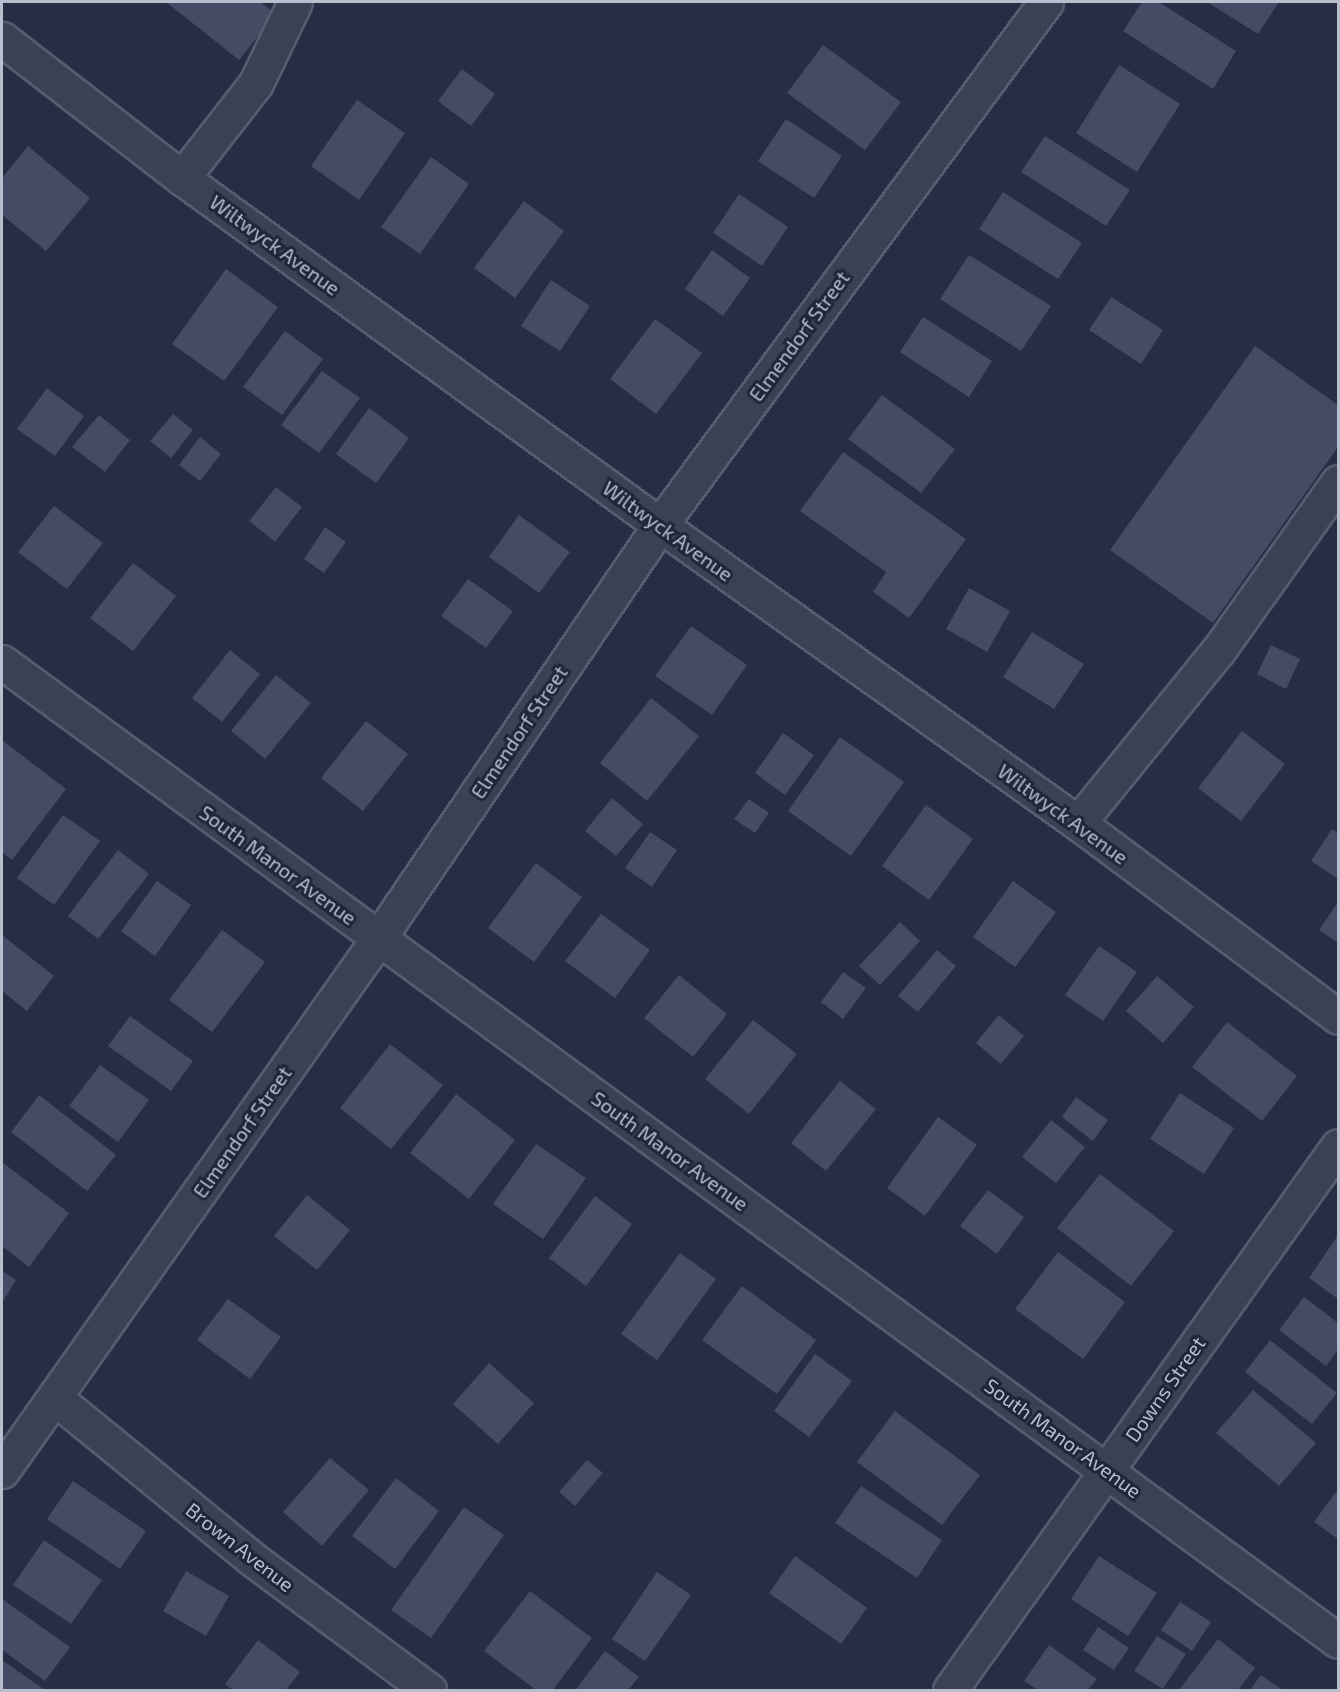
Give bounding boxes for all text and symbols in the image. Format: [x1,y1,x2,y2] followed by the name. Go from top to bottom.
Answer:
[205,190,345,300] street label: Wiltwyck Avenue
[744,266,854,406] street label: Elmendorf Street
[598,476,738,586] street label: Wiltwyck Avenue
[466,661,572,803] street label: Elmendorf Street
[993,759,1133,869] street label: Wiltwyck Avenue
[195,800,361,930] street label: South Manor Avenue
[188,1061,296,1203] street label: Elmendorf Street
[587,1086,753,1216] street label: South Manor Avenue
[1120,1332,1210,1446] street label: Downs Street
[980,1373,1146,1503] street label: South Manor Avenue
[181,1497,299,1597] street label: Brown Avenue

